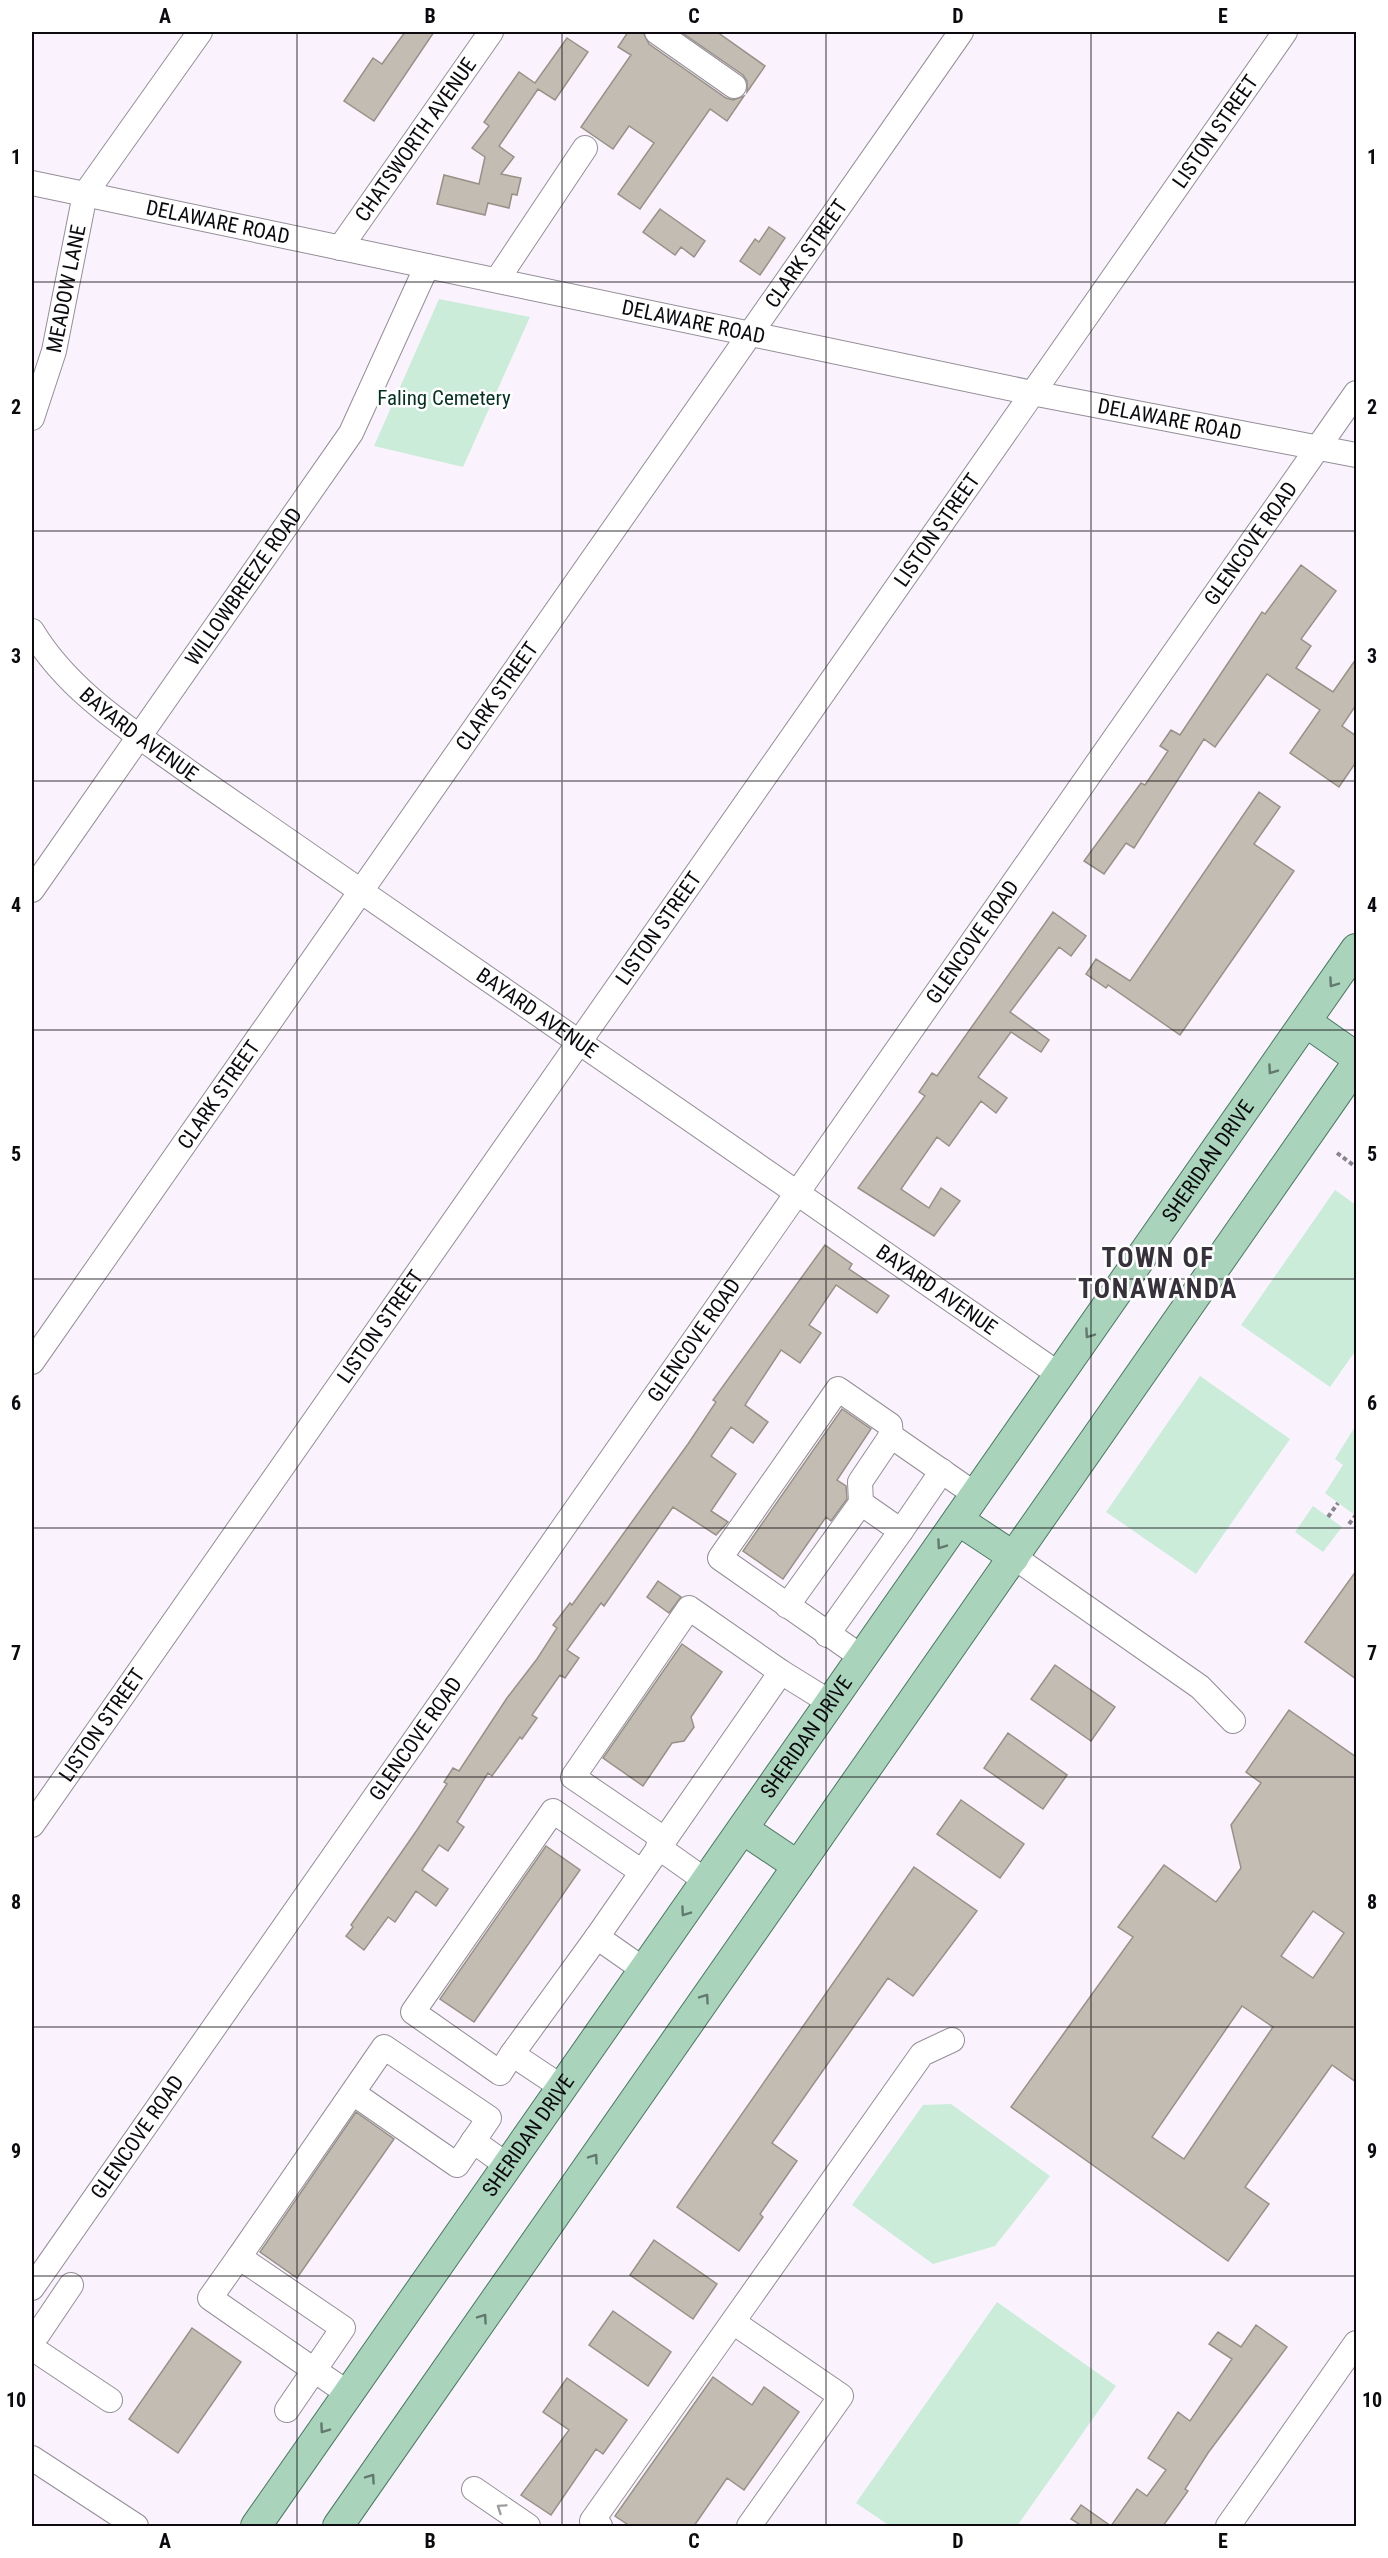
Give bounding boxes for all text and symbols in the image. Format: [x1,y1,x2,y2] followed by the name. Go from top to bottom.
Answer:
[159,4,171,28] text: A
[424,4,436,28] text: B
[688,4,700,28] text: C
[952,4,964,28] text: D
[1218,4,1228,28] text: E
[350,53,481,226] street label: CHATSWORTH AVENUE
[1168,70,1263,193] street label: LISTON STREET
[11,145,21,169] text: 1
[1367,145,1377,169] text: 1
[144,195,292,249] street label: DELAWARE ROAD
[760,195,852,312] street label: CLARK STREET
[42,223,91,355] street label: MEADOW LANE
[620,295,767,349] street label: DELAWARE ROAD
[377,386,511,410] park label: Faling Cemetery
[1096,394,1244,445] street label: DELAWARE ROAD
[11,395,21,419] text: 2
[1367,395,1377,419] text: 2
[889,469,985,591] street label: LISTON STREET
[1199,477,1302,610] street label: GLENCOVE ROAD
[181,503,307,670] street label: WILLOWBREEZE ROAD
[451,637,543,755] street label: CLARK STREET
[11,644,21,668] text: 3
[1367,644,1377,668] text: 3
[75,683,203,787] street label: BAYARD AVENUE
[611,867,706,989] street label: LISTON STREET
[921,876,1024,1008] street label: GLENCOVE ROAD
[11,893,21,917] text: 4
[1367,893,1377,917] text: 4
[472,963,602,1063] street label: BAYARD AVENUE
[1329,977,1340,988] one-way arrow
[173,1036,265,1154] street label: CLARK STREET
[1268,1064,1279,1075] one-way arrow
[1157,1096,1259,1227] street label: SHERIDAN DRIVE
[11,1142,21,1166] text: 5
[1367,1142,1377,1166] text: 5
[872,1240,1002,1340] street label: BAYARD AVENUE
[1078,1242,1238,1305] district label: TOWN OF TONAWANDA
[333,1265,428,1388] street label: LISTON STREET
[643,1274,745,1407] street label: GLENCOVE ROAD
[1085,1327,1096,1338] one-way arrow
[11,1391,21,1415] text: 6
[1367,1391,1377,1415] text: 6
[937,1539,948,1550] one-way arrow
[11,1641,21,1665] text: 7
[1367,1641,1377,1665] text: 7
[54,1664,150,1786] street label: LISTON STREET
[756,1671,857,1803] street label: SHERIDAN DRIVE
[364,1672,467,1805] street label: GLENCOVE ROAD
[11,1890,21,1914] text: 8
[1367,1890,1377,1914] text: 8
[681,1905,692,1916] one-way arrow
[698,1994,709,2005] one-way arrow
[478,2070,579,2201] street label: SHERIDAN DRIVE
[86,2071,189,2203] street label: GLENCOVE ROAD
[11,2139,21,2163] text: 9
[1367,2139,1377,2163] text: 9
[587,2154,598,2165] one-way arrow
[476,2314,487,2325] one-way arrow
[6,2388,26,2412] text: 10
[1362,2388,1382,2412] text: 10
[320,2423,331,2434] one-way arrow
[364,2474,375,2485] one-way arrow
[497,2504,508,2515] one-way arrow
[159,2529,171,2553] text: A
[424,2529,436,2553] text: B
[688,2529,700,2553] text: C
[952,2529,964,2553] text: D
[1218,2529,1228,2553] text: E

